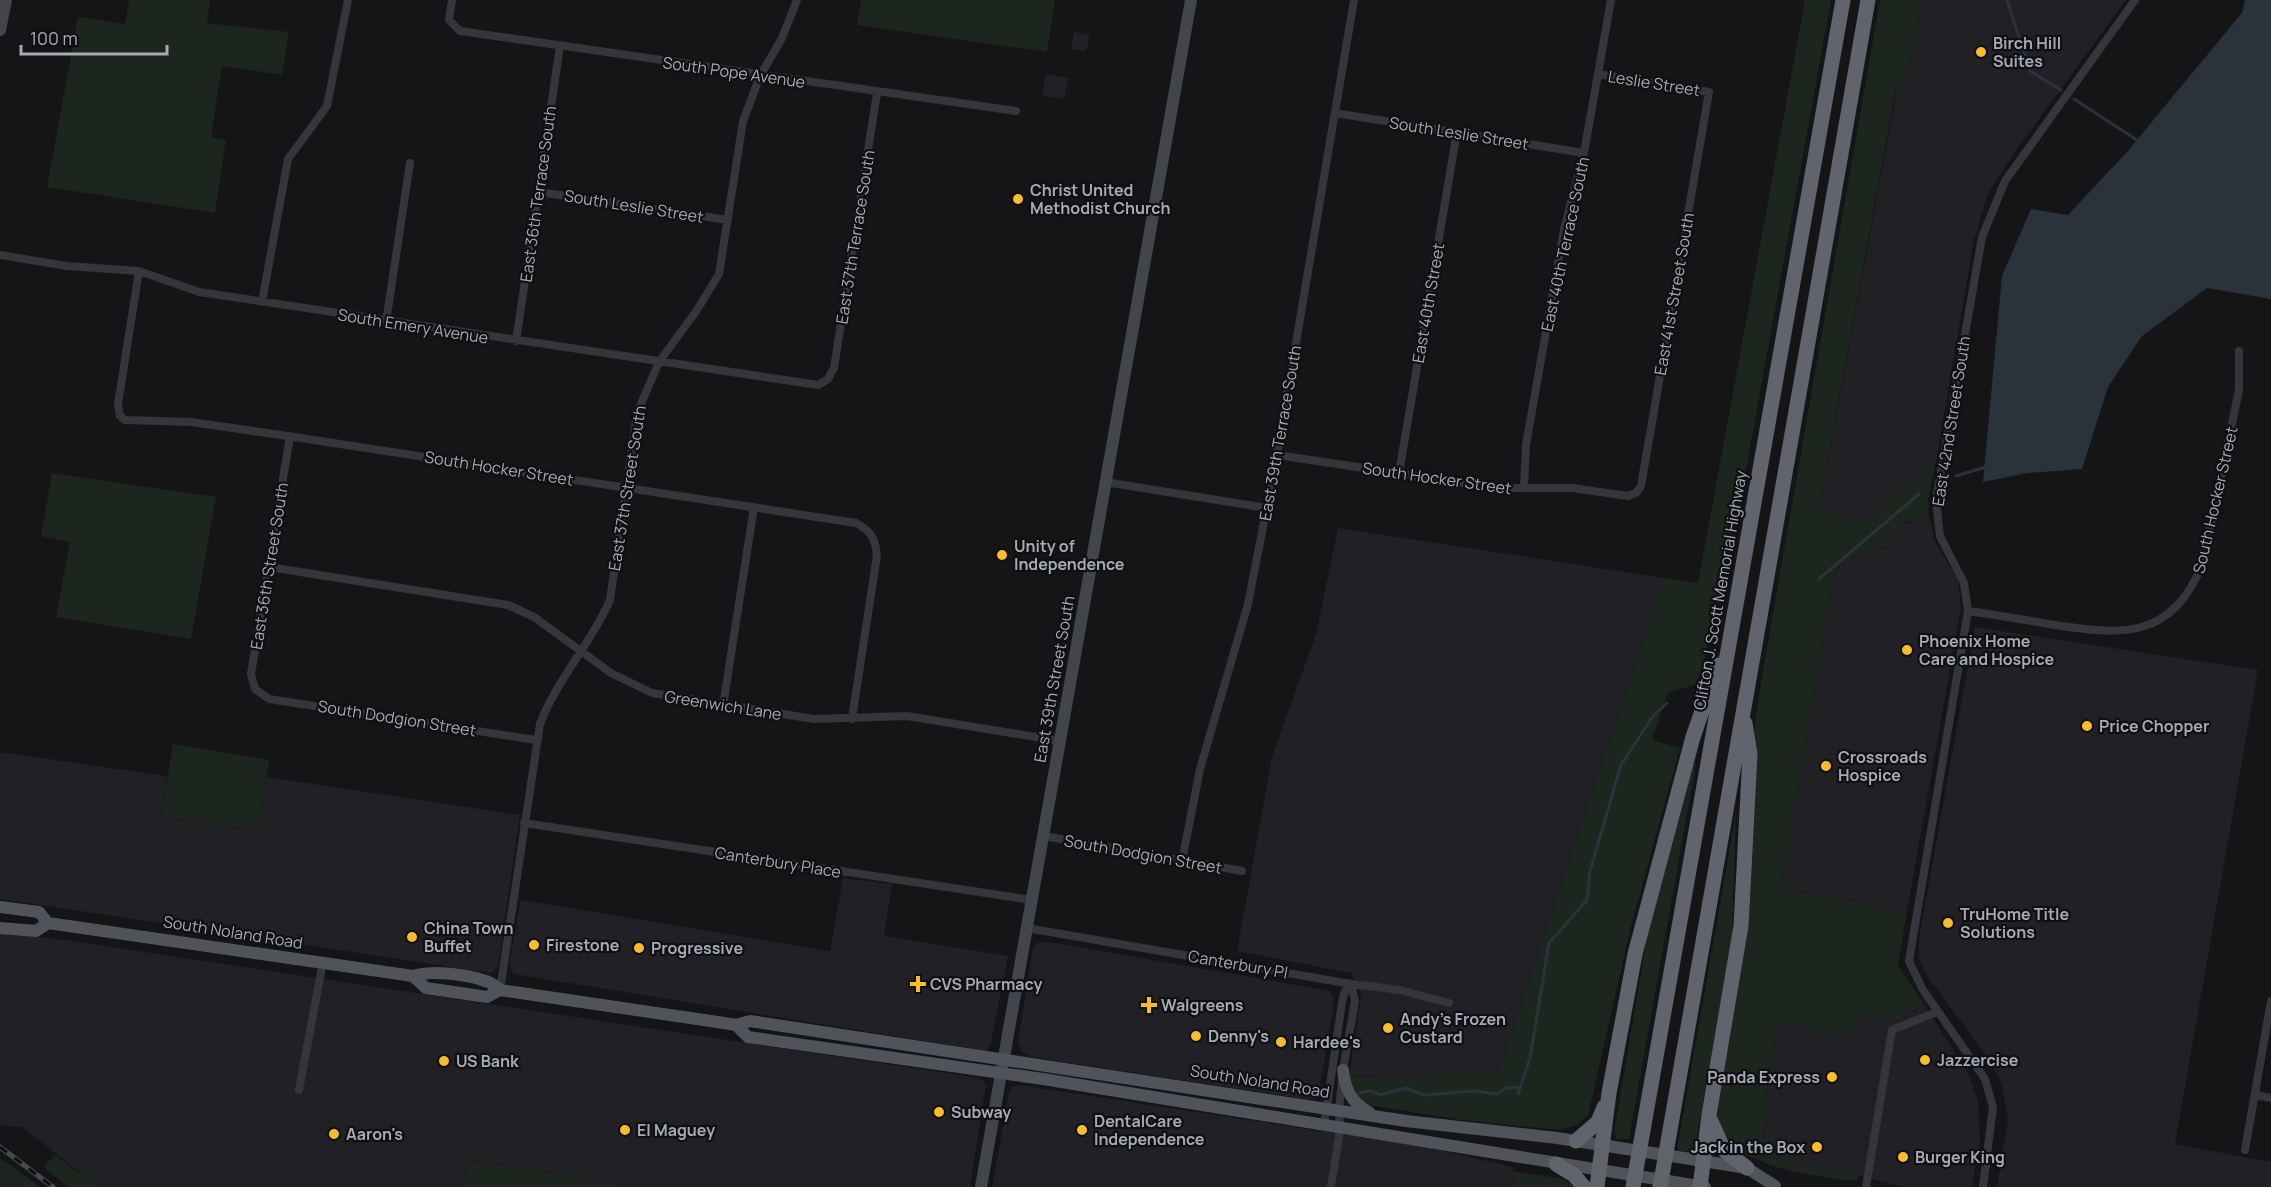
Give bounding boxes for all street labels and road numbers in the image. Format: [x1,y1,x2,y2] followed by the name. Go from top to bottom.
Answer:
[661,51,807,93] street label: South Pope Avenue
[1606,65,1702,101] street label: Leslie Street
[515,105,561,283] street label: East 36th Terrace South
[1388,111,1530,155] street label: South Leslie Street
[830,149,880,325] street label: East 37th Terrace South
[1536,155,1594,333] street label: East 40th Terrace South
[563,184,705,228] street label: South Leslie Street
[1649,211,1699,377] street label: East 41st Street South
[1407,241,1449,365] street label: East 40th Street
[336,303,490,349] street label: South Emery Avenue
[1927,335,1975,507] street label: East 42nd Street South
[1254,344,1306,522] street label: East 39th Terrace South
[603,404,651,572] street label: East 37th Street South
[2187,424,2243,576] street label: South Hocker Street
[423,445,575,491] street label: South Hocker Street
[1361,457,1513,499] street label: South Hocker Street
[1688,468,1752,712] street label: Clifton J. Scott Memorial Highway
[245,481,293,651] street label: East 36th Street South
[1029,594,1079,764] street label: East 39th Street South
[663,685,783,725] street label: Greenwich Lane
[316,695,478,741] street label: South Dodgion Street
[1062,829,1224,879] street label: South Dodgion Street
[713,841,843,883] street label: Canterbury Place
[162,910,304,954] street label: South Noland Road
[1186,944,1290,984] street label: Canterbury Pl
[1189,1059,1331,1103] street label: South Noland Road

